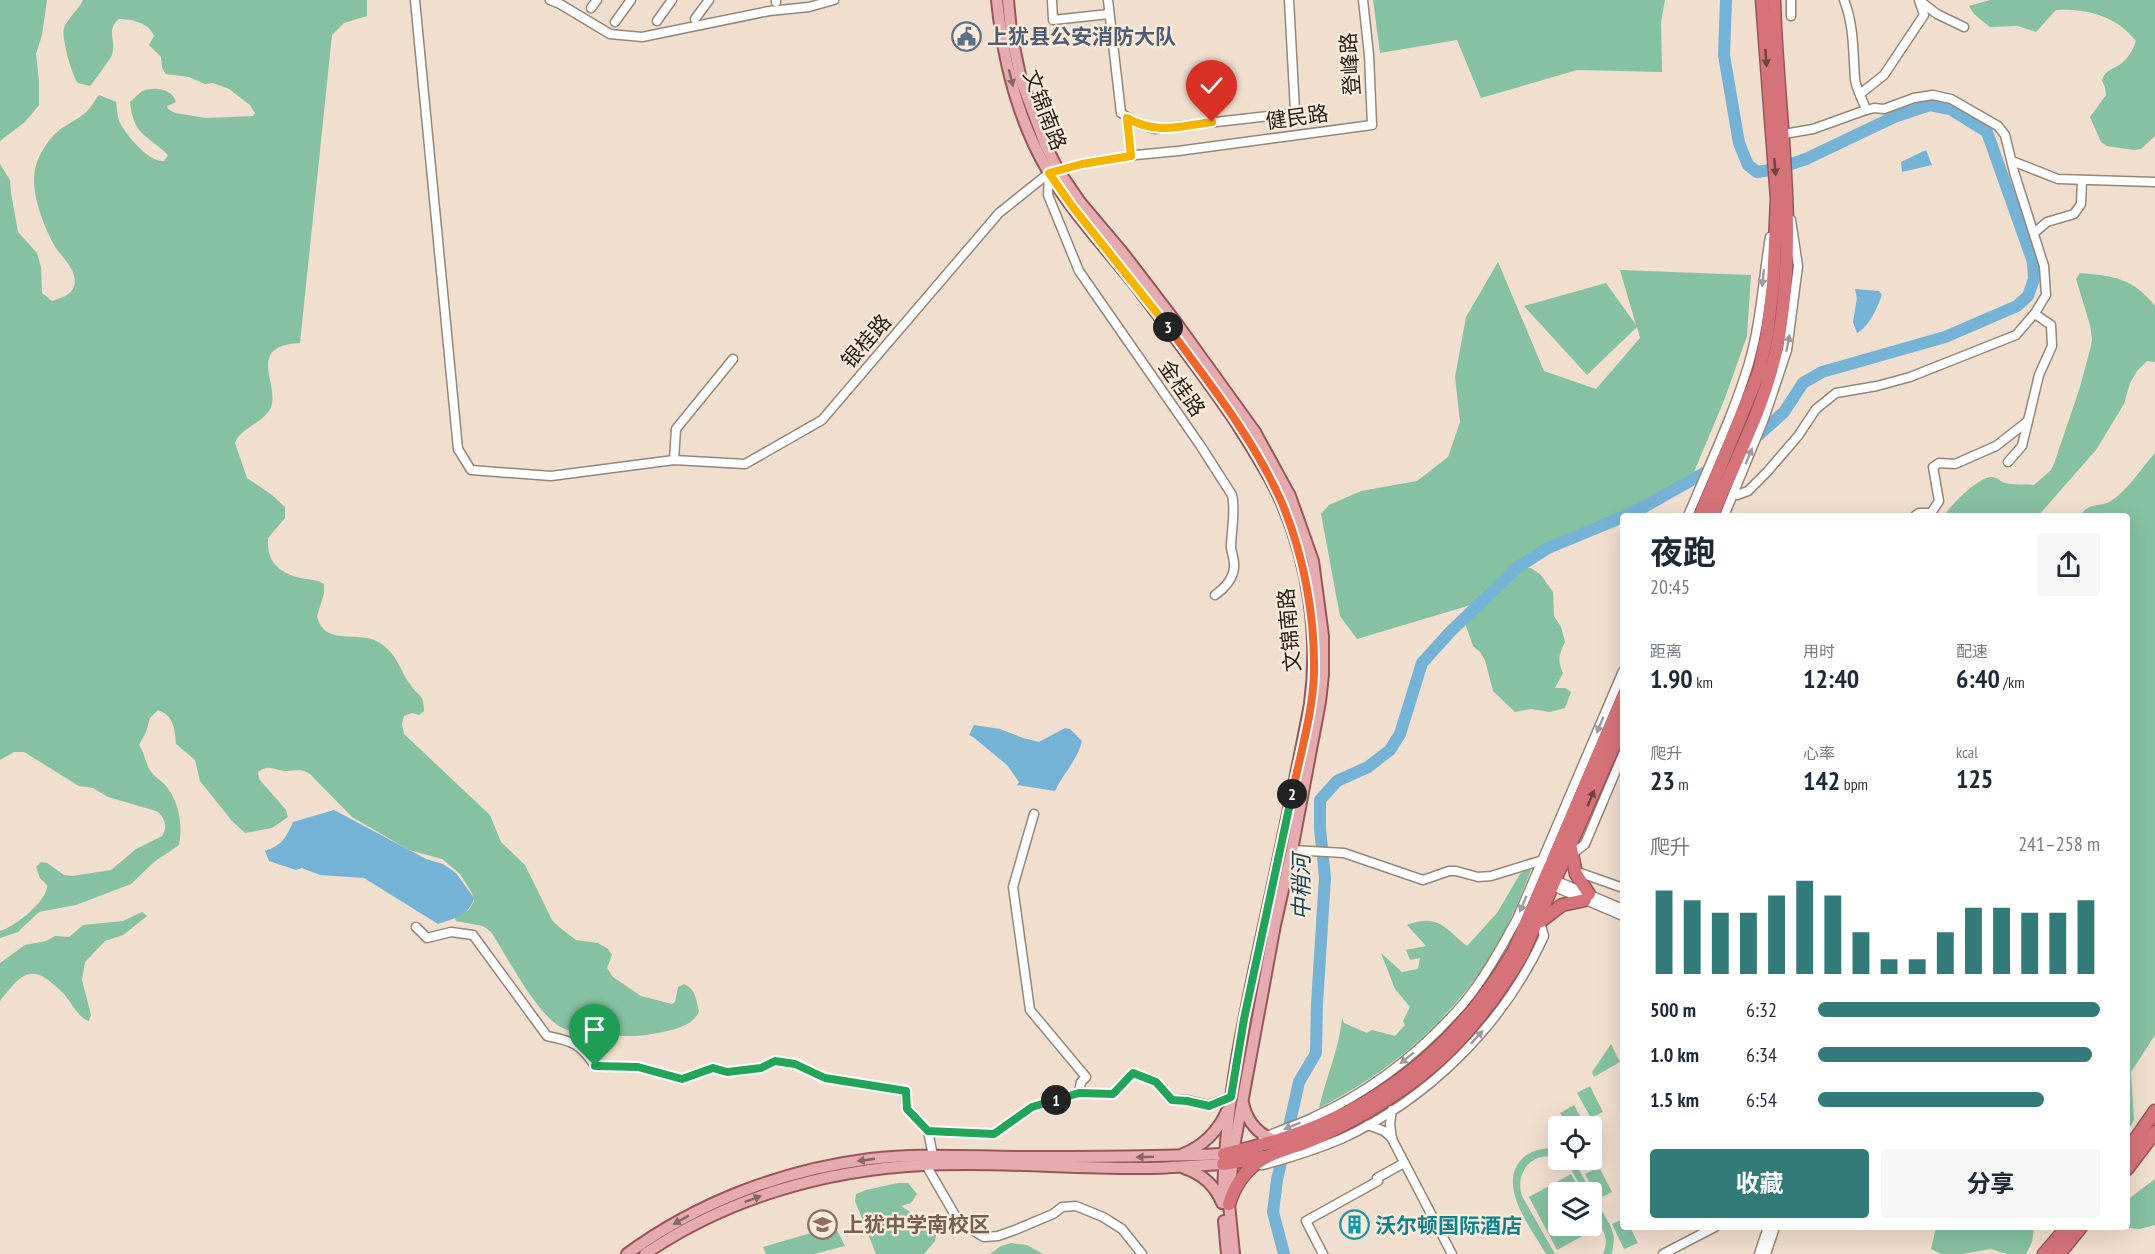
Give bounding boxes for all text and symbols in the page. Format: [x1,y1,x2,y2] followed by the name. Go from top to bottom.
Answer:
[950,20,982,52] public building icon: 上犹县公安消防大队
[987,23,1176,50] place label: 上犹县公安消防大队
[1334,32,1366,96] street label: 登峰路
[1761,49,1770,68] one-way arrow
[1186,60,1237,122] pin
[1017,66,1073,154] street label: 文锦南路
[1006,69,1016,87] one-way arrow
[1195,69,1228,102] icon: check
[1264,99,1330,135] street label: 健民路
[1770,157,1779,176] one-way arrow
[1758,268,1768,287] one-way arrow
[835,308,897,374] street label: 银桂路
[1153,312,1183,342] pin: 3
[1164,317,1172,337] text: 3
[1784,333,1793,352] one-way arrow
[1153,354,1211,422] street label: 金桂路
[1745,447,1754,465] one-way arrow
[1650,530,1716,573] text: 夜跑
[2037,533,2100,596] button: share
[1650,574,1690,600] text: 20:45
[1272,587,1306,673] street label: 文锦南路
[1650,641,1682,661] text: 距离
[1803,641,1835,661] text: 用时
[1956,641,1988,661] text: 配速
[1650,662,1693,695] text: 1.90
[1803,662,1859,695] text: 12:40
[1956,662,2000,695] text: 6:40
[1693,672,1713,692] text: km
[2000,672,2025,692] text: /km
[1595,716,1605,734] one-way arrow
[1956,742,1978,762] text: kcal
[1650,743,1682,763] text: 爬升
[1803,743,1835,763] text: 心率
[1956,762,1993,795] text: 125
[1650,764,1675,797] text: 23
[1803,764,1840,797] text: 142
[1675,774,1689,794] text: m
[1840,774,1868,794] text: bpm
[1277,779,1307,809] pin: 2
[1288,784,1296,804] text: 2
[1586,789,1596,807] one-way arrow
[2018,831,2100,857] text: 241–258 m
[1650,834,1690,860] text: 爬升
[1287,850,1315,920] water label: 中稍河
[1518,895,1528,913] one-way arrow
[1650,997,1696,1023] text: 500 m
[1746,997,1777,1023] text: 6:32
[569,1004,620,1066] pin
[578,1013,611,1046] icon: arrive
[1470,1030,1484,1045] one-way arrow
[1650,1042,1699,1068] text: 1.0 km
[1746,1042,1777,1068] text: 6:34
[1399,1052,1415,1065] one-way arrow
[1041,1085,1071,1115] pin: 1
[1650,1087,1699,1113] text: 1.5 km
[1746,1087,1777,1113] text: 6:54
[1052,1090,1060,1110] text: 1
[1548,1116,1602,1236] map controls
[1548,1116,1602,1170] button: locate
[1282,1121,1300,1131] one-way arrow
[1650,1149,1869,1218] button: 收藏
[1881,1149,2100,1218] button: 分享
[1135,1152,1154,1162] one-way arrow
[856,1156,875,1165] one-way arrow
[1548,1182,1602,1236] button: layers
[744,1194,762,1203] one-way arrow
[806,1208,838,1240] school or university icon: 上犹中学南校区
[1338,1209,1370,1241] building icon: 沃尔顿国际酒店
[843,1211,990,1238] place label: 上犹中学南校区
[1375,1212,1522,1239] place label: 沃尔顿国际酒店
[673,1214,690,1224] one-way arrow

